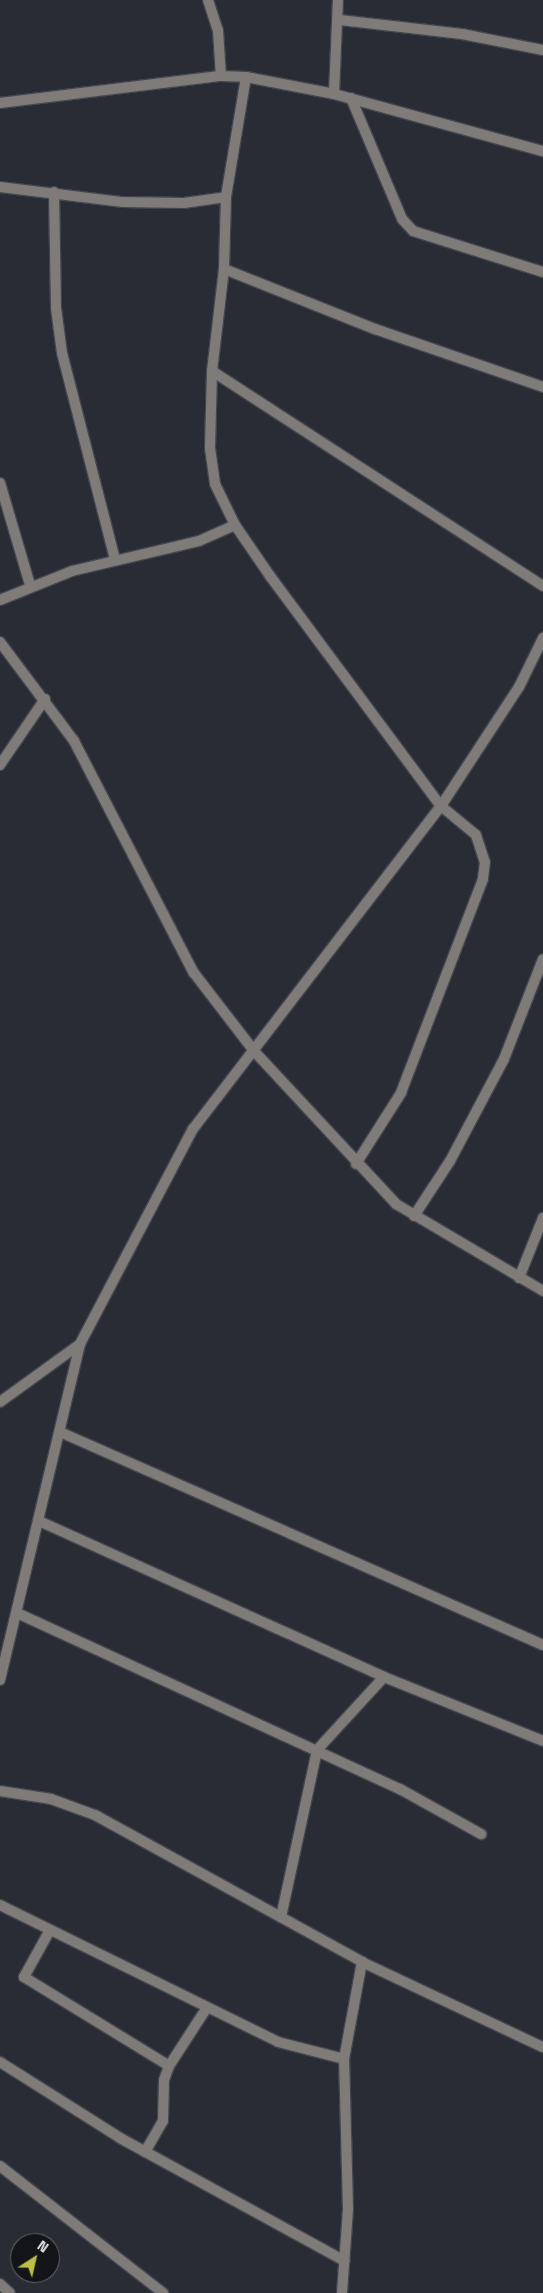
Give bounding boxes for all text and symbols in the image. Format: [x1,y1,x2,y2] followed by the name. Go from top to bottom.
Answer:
[10,2233,60,2283] north arrow
[34,2236,52,2257] text: N

